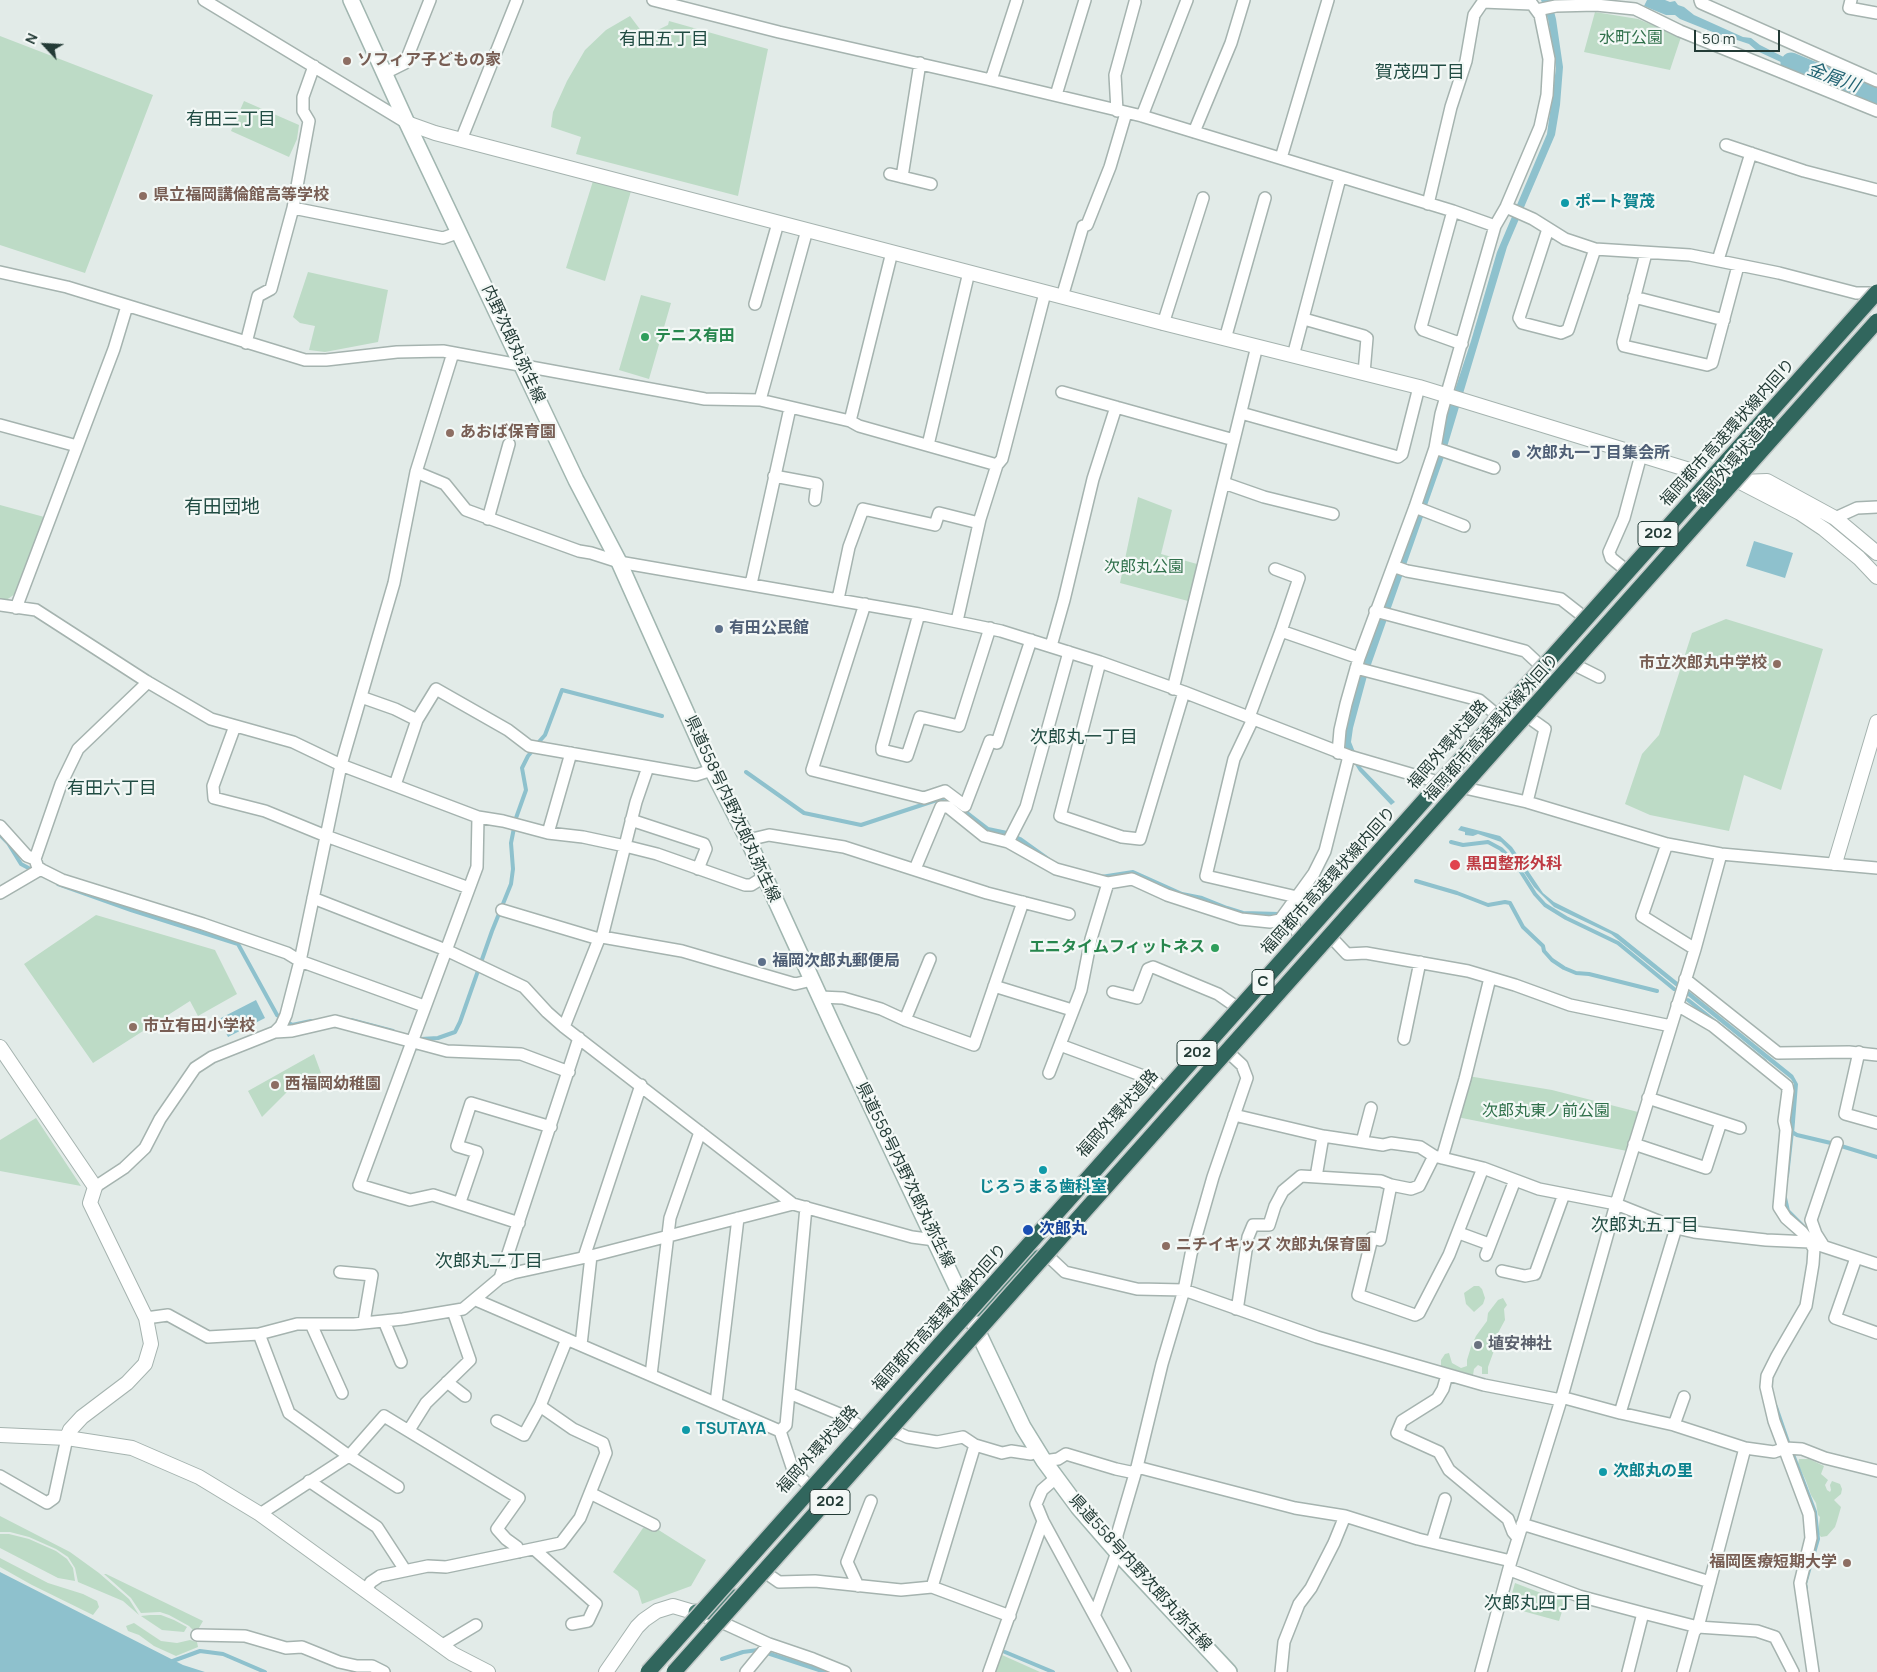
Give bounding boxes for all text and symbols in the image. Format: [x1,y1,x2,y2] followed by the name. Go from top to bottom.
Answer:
[20,20,70,70] north arrow
[1697,20,1783,52] scale bar
[1702,28,1736,49] text: 50 m
[619,29,709,51] district label: 有田五丁目
[1599,29,1663,49] park label: 水町公園
[20,30,42,47] text: N
[357,51,501,71] place label: ソフィア子どもの家
[341,55,353,67] marker: ソフィア子どもの家
[1804,59,1862,97] water label: 金屑川
[1375,62,1465,84] district label: 賀茂四丁目
[186,109,276,131] district label: 有田三丁目
[153,186,329,206] place label: 県立福岡講倫館高等学校
[137,190,149,202] marker: 県立福岡講倫館高等学校
[1575,193,1655,213] place label: ポート賀茂
[1559,197,1571,209] marker: ポート賀茂
[477,282,549,406] street label: 内野次郎丸弥生線
[655,327,735,347] place label: テニス有田
[639,331,651,343] marker: テニス有田
[1657,355,1799,511] street label: 福岡都市高速環状線内回り
[1690,412,1778,510] street label: 福岡外環状道路
[460,423,556,443] place label: あおば保育園
[444,427,456,439] marker: あおば保育園
[1526,444,1670,464] place label: 次郎丸一丁目集会所
[1510,448,1522,460] marker: 次郎丸一丁目集会所
[184,497,260,519] district label: 有田団地
[1638,522,1678,546] road number: 202
[1104,558,1184,578] park label: 次郎丸公園
[729,619,809,639] place label: 有田公民館
[713,623,725,635] marker: 有田公民館
[1421,650,1563,806] street label: 福岡都市高速環状線外回り
[1639,654,1767,674] place label: 市立次郎丸中学校
[1771,658,1783,670] marker: 市立次郎丸中学校
[1404,696,1492,794] street label: 福岡外環状道路
[680,713,784,905] street label: 県道558号内野次郎丸弥生線
[1030,727,1138,749] district label: 次郎丸一丁目
[67,778,157,800] district label: 有田六丁目
[1258,803,1400,959] street label: 福岡都市高速環状線内回り
[1466,855,1562,875] place label: 黒田整形外科
[1448,858,1462,872] marker: 黒田整形外科
[1029,938,1205,958] place label: エニタイムフィットネス
[1209,942,1221,954] marker: エニタイムフィットネス
[772,952,900,972] place label: 福岡次郎丸郵便局
[756,956,768,968] marker: 福岡次郎丸郵便局
[1252,970,1274,994] road number: C
[143,1017,255,1037] place label: 市立有田小学校
[127,1021,139,1033] marker: 市立有田小学校
[1177,1040,1217,1066] road number: 202
[1073,1066,1163,1162] street label: 福岡外環状道路
[285,1075,381,1095] place label: 西福岡幼稚園
[269,1079,281,1091] marker: 西福岡幼稚園
[852,1079,958,1271] street label: 県道558号内野次郎丸弥生線
[1482,1102,1610,1122] park label: 次郎丸東ノ前公園
[1037,1164,1049,1176] marker: じろうまる歯科室
[979,1178,1107,1198] place label: じろうまる歯科室
[1591,1215,1699,1237] district label: 次郎丸五丁目
[1039,1220,1087,1240] place label: 次郎丸
[1021,1223,1035,1237] marker: 次郎丸
[1176,1236,1371,1256] place label: ニチイキッズ 次郎丸保育園
[869,1240,1011,1396] street label: 福岡都市高速環状線内回り
[1160,1240,1172,1252] marker: ニチイキッズ 次郎丸保育園
[435,1251,543,1273] district label: 次郎丸二丁目
[1488,1335,1552,1355] place label: 埴安神社
[1472,1339,1484,1351] marker: 埴安神社
[773,1402,863,1498] street label: 福岡外環状道路
[696,1420,766,1440] place label: TSUTAYA
[680,1424,692,1436] marker: TSUTAYA
[1613,1462,1693,1482] place label: 次郎丸の里
[1597,1466,1609,1478] marker: 次郎丸の里
[810,1490,850,1514] road number: 202
[1065,1491,1215,1655] street label: 県道558号内野次郎丸弥生線
[1709,1553,1837,1573] place label: 福岡医療短期大学
[1841,1557,1853,1569] marker: 福岡医療短期大学
[1484,1593,1592,1615] district label: 次郎丸四丁目

